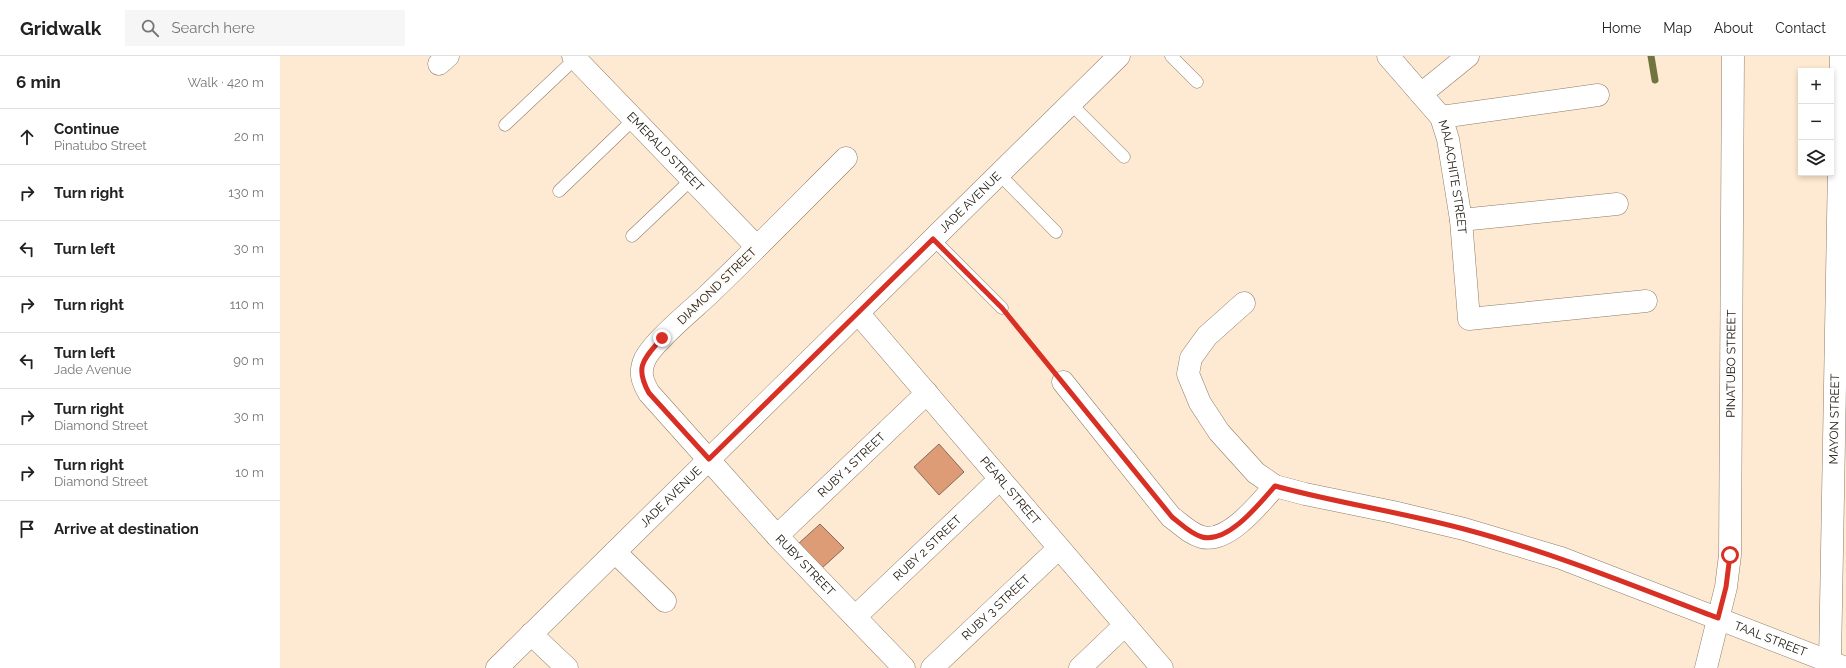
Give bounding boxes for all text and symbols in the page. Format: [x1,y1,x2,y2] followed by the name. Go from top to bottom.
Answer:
[125,10,405,46] search box
[20,17,101,39] text: Gridwalk
[139,17,161,39] icon: search
[171,19,255,37] text: Search here
[1602,20,1641,36] text: Home
[1663,20,1692,36] text: Map
[1714,20,1753,36] text: About
[1775,20,1826,36] text: Contact
[1798,68,1834,176] map controls
[1798,68,1834,104] button: +
[16,72,61,92] text: 6 min
[187,75,264,90] text: Walk · 420 m
[1798,104,1834,140] button: −
[624,109,707,195] street label: EMERALD STREET
[1435,118,1469,235] street label: MALACHITE STREET
[54,120,119,138] text: Continue
[16,126,38,148] icon: ahead
[234,129,264,144] text: 20 m
[54,138,147,153] text: Pinatubo Street
[1798,140,1834,176] button: layers
[937,169,1004,236] street label: JADE AVENUE
[16,182,38,204] icon: right
[54,184,124,202] text: Turn right
[228,185,264,200] text: 130 m
[16,238,38,260] icon: left
[54,240,115,258] text: Turn left
[234,241,264,256] text: 30 m
[675,244,760,327] street label: DIAMOND STREET
[16,294,38,316] icon: right
[54,296,124,314] text: Turn right
[230,297,264,312] text: 110 m
[1724,309,1738,418] street label: PINATUBO STREET
[653,329,671,347] route end
[54,344,115,362] text: Turn left
[16,350,38,372] icon: left
[233,353,264,368] text: 90 m
[54,362,131,377] text: Jade Avenue
[1827,373,1842,465] street label: MAYON STREET
[54,400,124,418] text: Turn right
[16,406,38,428] icon: right
[234,409,264,424] text: 30 m
[54,418,148,433] text: Diamond Street
[815,429,889,500] street label: RUBY 1 STREET
[977,454,1044,528] street label: PEARL STREET
[54,456,124,474] text: Turn right
[16,462,38,484] icon: right
[637,464,705,530] street label: JADE AVENUE
[235,465,264,480] text: 10 m
[54,474,148,489] text: Diamond Street
[890,512,965,584] street label: RUBY 2 STREET
[16,518,38,540] icon: arrive
[54,520,199,538] text: Arrive at destination
[773,532,838,599] street label: RUBY STREET
[1721,546,1739,564] route start
[959,571,1034,643] street label: RUBY 3 STREET
[1732,618,1809,659] street label: TAAL STREET

